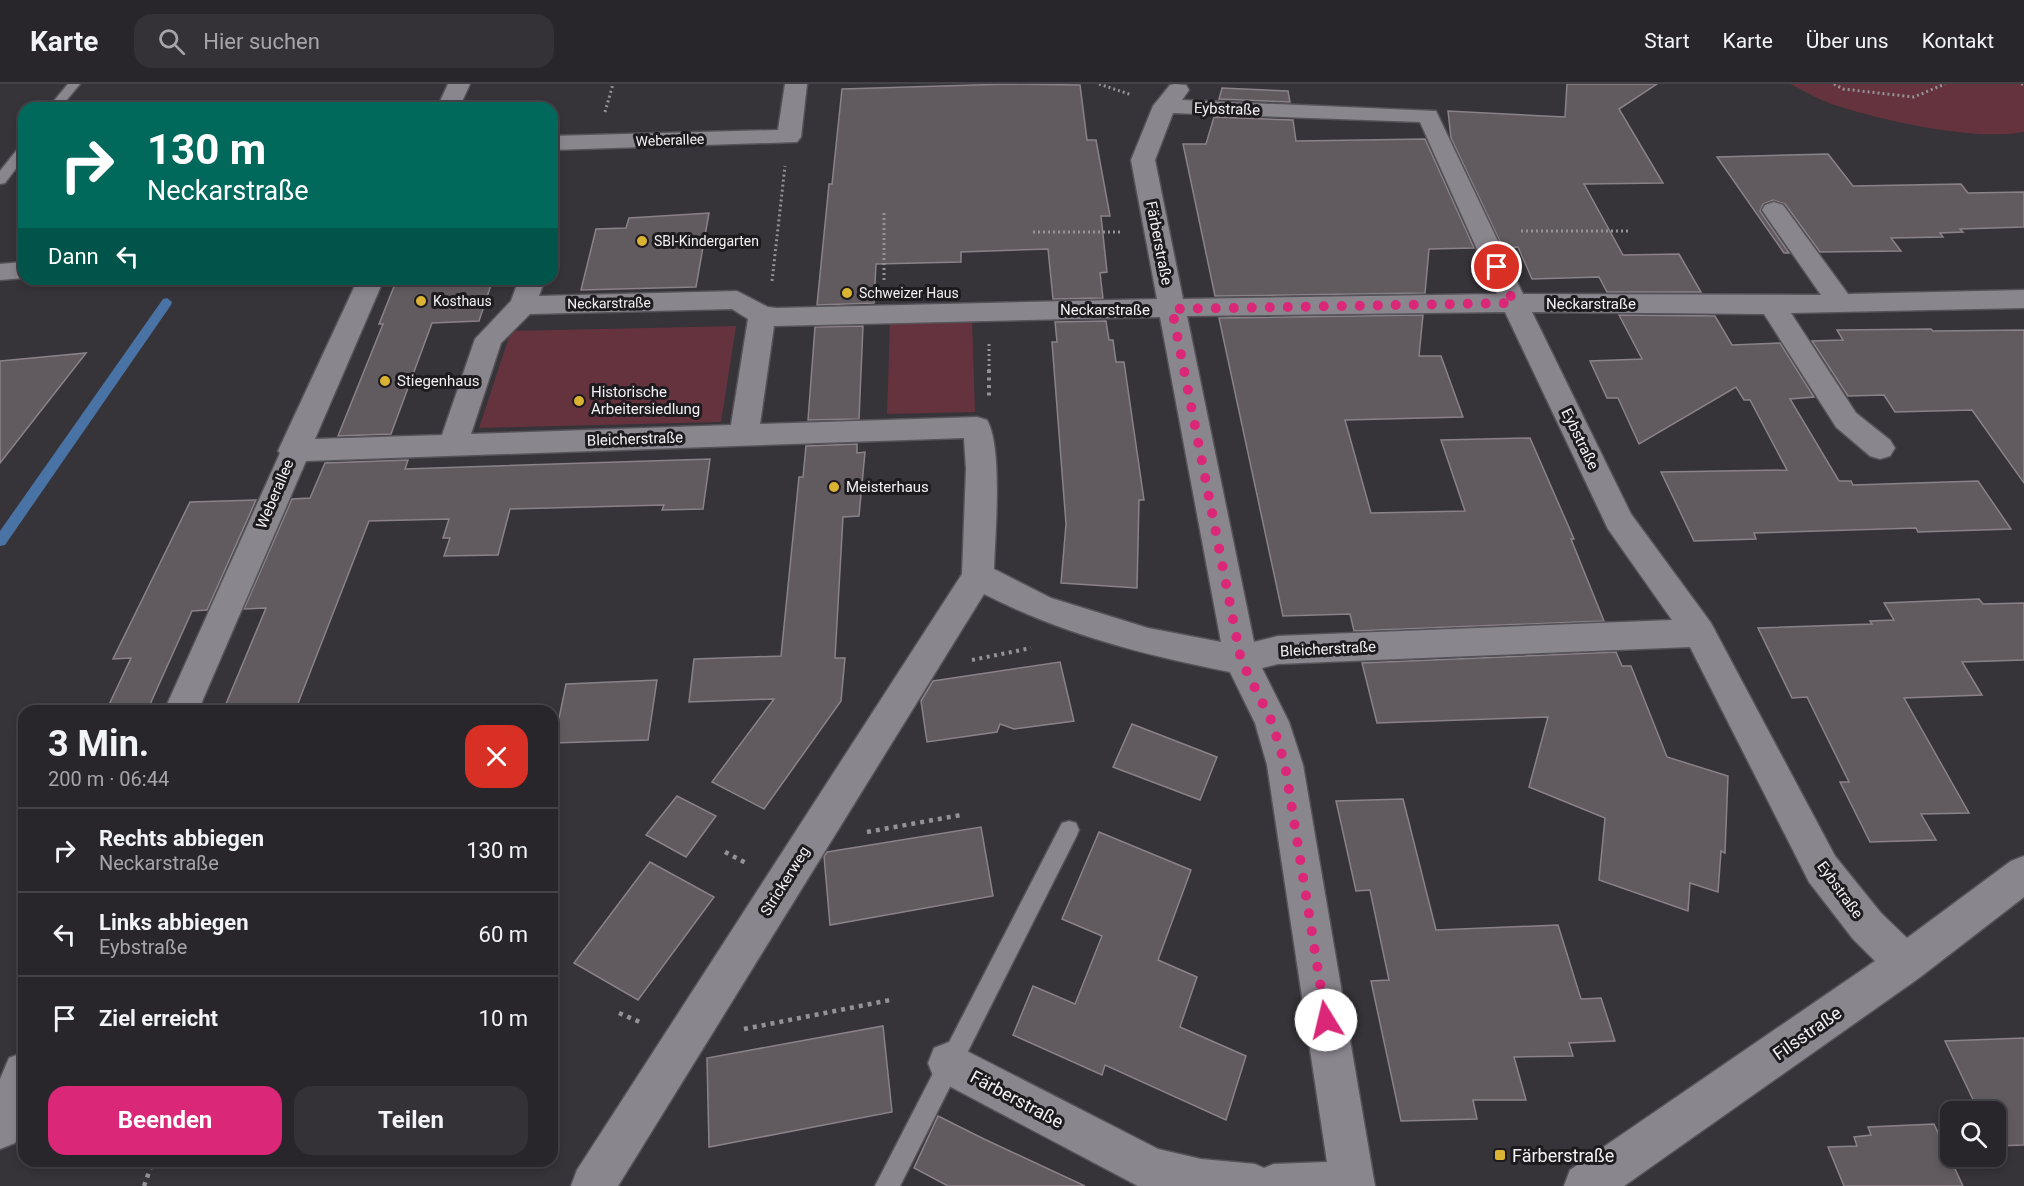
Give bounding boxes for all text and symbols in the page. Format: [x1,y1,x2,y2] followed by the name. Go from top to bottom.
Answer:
[134,14,554,68] search box
[30,25,98,58] text: Karte
[155,25,188,58] icon: search
[203,29,320,54] text: Hier suchen
[1644,29,1690,53] text: Start
[1723,29,1773,53] text: Karte
[1806,29,1889,53] text: Über uns
[1922,29,1994,53] text: Kontakt
[1194,99,1261,119] street label: Eybstraße
[147,125,266,174] text: 130 m
[48,126,126,204] icon: right
[635,131,705,149] street label: Weberallee
[147,175,309,207] text: Neckarstraße
[1142,199,1176,287] street label: Färberstraße
[654,233,759,249] place label: SBI-Kindergarten
[635,234,649,248] marker: SBI-Kindergarten
[111,240,144,273] icon: left
[1471,241,1522,292] pin
[48,244,99,269] text: Dann
[1480,250,1513,283] icon: arrive
[859,285,959,301] place label: Schweizer Haus
[840,286,854,300] marker: Schweizer Haus
[433,293,492,309] place label: Kosthaus
[414,294,428,308] marker: Kosthaus
[567,294,651,312] street label: Neckarstraße
[1546,295,1636,313] street label: Neckarstraße
[1060,301,1150,319] street label: Neckarstraße
[397,372,480,390] place label: Stiegenhaus
[378,374,392,388] marker: Stiegenhaus
[591,383,700,418] place label: Historische Arbeitersiedlung
[572,394,586,408] marker: Historische Arbeitersiedlung
[1557,405,1603,473] street label: Eybstraße
[587,428,683,450] street label: Bleicherstraße
[252,457,298,531] street label: Weberallee
[846,478,929,496] place label: Meisterhaus
[827,480,841,494] marker: Meisterhaus
[1279,637,1377,661] street label: Bleicherstraße
[48,723,149,765] text: 3 Min.
[465,725,528,788] button: close
[48,767,169,791] text: 200 m · 06:44
[99,826,264,851] text: Rechts abbiegen
[48,834,81,867] icon: right
[466,838,528,863] text: 130 m
[757,843,813,919] street label: Strickerweg
[99,851,219,875] text: Neckarstraße
[1813,858,1867,922] street label: Eybstraße
[99,910,249,935] text: Links abbiegen
[48,918,81,951] icon: left
[479,922,528,947] text: 60 m
[99,935,187,959] text: Eybstraße
[1294,988,1358,1052] position arrow
[48,1002,81,1035] icon: arrive
[1769,1002,1845,1064] street label: Filsstraße
[99,1006,218,1031] text: Ziel erreicht
[479,1006,528,1031] text: 10 m
[967,1066,1067,1132] street label: Färberstraße
[48,1086,282,1155] button: Beenden
[294,1086,528,1155] button: Teilen
[1940,1101,2006,1167] map controls
[1940,1101,2006,1167] button: search
[1512,1145,1614,1166] place label: Färberstraße
[1493,1148,1507,1162] marker: Färberstraße

